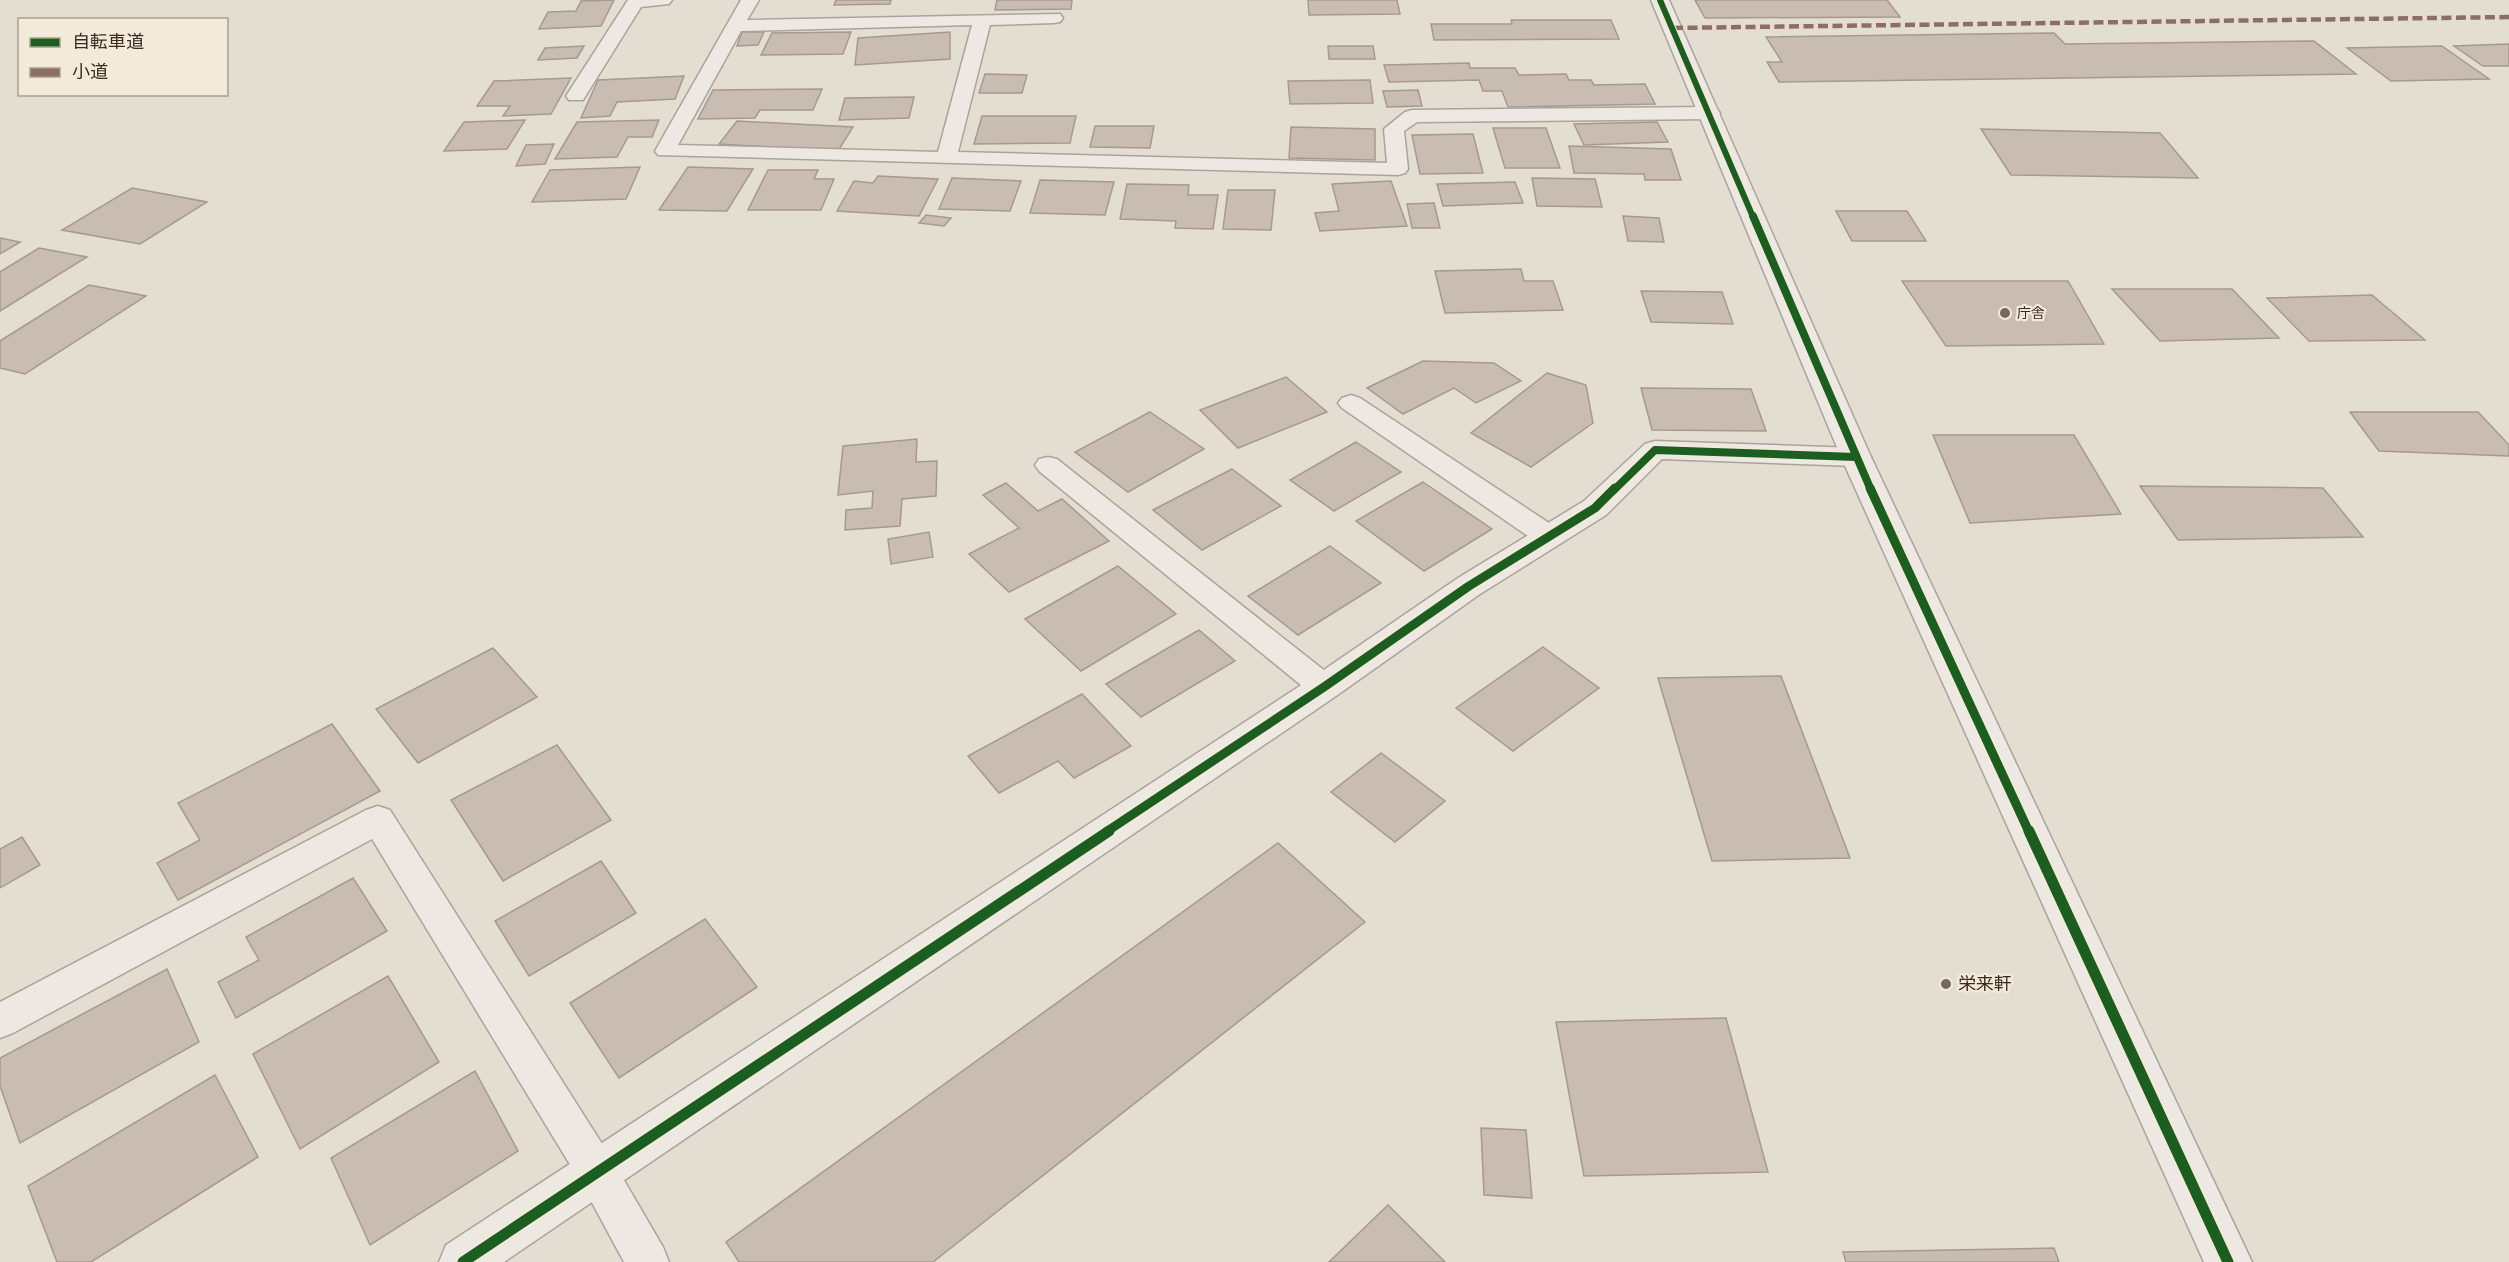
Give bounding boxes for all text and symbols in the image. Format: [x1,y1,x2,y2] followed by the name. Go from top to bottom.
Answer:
[18,18,228,96] legend
[72,29,144,53] text: 自転車道
[72,59,108,83] text: 小道
[2017,303,2045,322] place label: 庁舎
[1998,306,2012,320] marker: 庁舎
[1958,971,2012,995] place label: 栄来軒
[1939,977,1953,991] marker: 栄来軒

